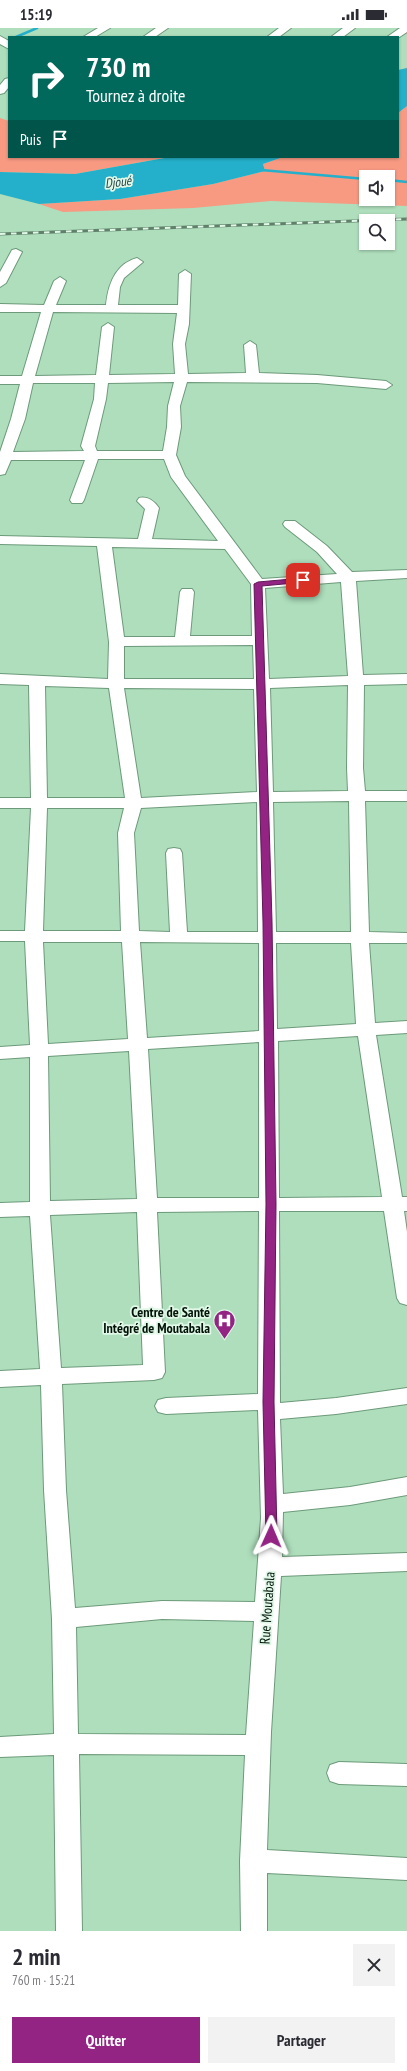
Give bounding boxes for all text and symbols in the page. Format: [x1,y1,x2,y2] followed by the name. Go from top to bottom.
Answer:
[20,5,52,24] text: 15:19
[86,48,150,85] text: 730 m
[20,52,72,104] icon: right
[86,84,185,107] text: Tournez à droite
[49,128,71,150] icon: arrive
[20,130,41,149] text: Puis
[359,170,395,250] map controls
[359,170,395,206] button: sound
[104,172,134,192] water label: Djoué
[359,214,395,250] button: search
[286,563,320,597] pin
[292,569,314,591] icon: arrive
[103,1303,210,1337] place label: Centre de Santé Intégré de Moutabala
[212,1307,238,1340] hospital icon: Centre de Santé Intégré de Moutabala
[250,1515,292,1557] position arrow
[255,1571,279,1645] street label: Rue Moutabala
[12,1941,60,1972] text: 2 min
[353,1944,395,1986] button: close
[12,1972,75,1989] text: 760 m · 15:21
[12,2017,200,2063] button: Quitter
[208,2017,395,2063] button: Partager

